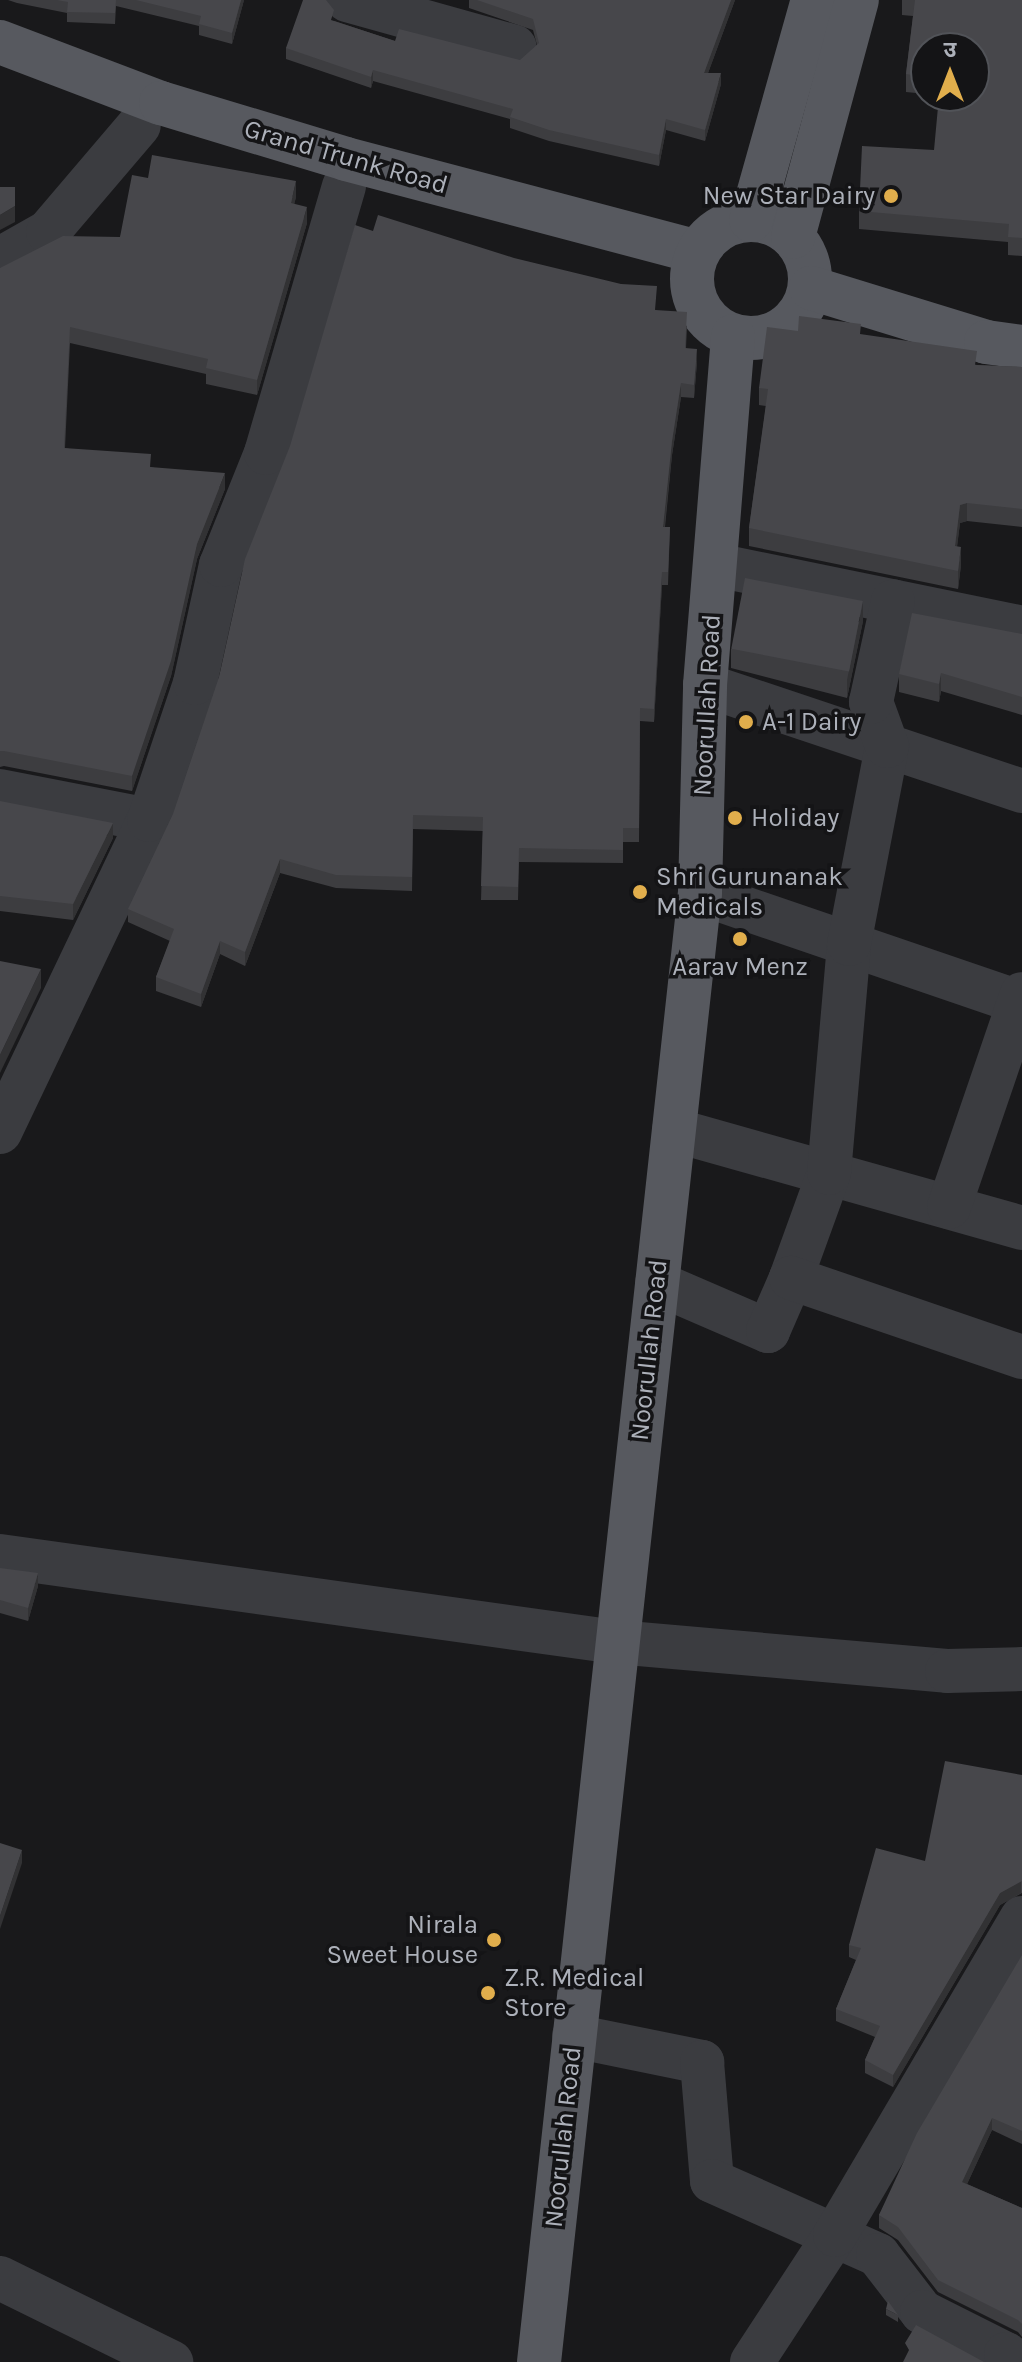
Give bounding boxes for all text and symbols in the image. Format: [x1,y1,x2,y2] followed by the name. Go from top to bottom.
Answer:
[910,32,990,112] north arrow
[944,37,956,63] text: उ
[241,113,451,201] street label: Grand Trunk Road
[703,180,875,212] place label: New Star Dairy
[882,187,900,205] marker: New Star Dairy
[687,613,727,797] street label: Noorullah Road
[762,706,861,738] place label: A-1 Dairy
[737,713,755,731] marker: A-1 Dairy
[751,802,839,834] place label: Holiday
[726,809,744,827] marker: Holiday
[656,861,843,922] place label: Shri Gurunanak Medicals
[631,883,649,901] marker: Shri Gurunanak Medicals
[731,930,749,948] marker: Aarav Menz
[672,951,808,983] place label: Aarav Menz
[624,1258,674,1442] street label: Noorullah Road
[326,1909,478,1970] place label: Nirala Sweet House
[485,1931,503,1949] marker: Nirala Sweet House
[504,1962,644,2024] place label: Z.R. Medical Store
[479,1984,497,2002] marker: Z.R. Medical Store
[538,2045,588,2229] street label: Noorullah Road

